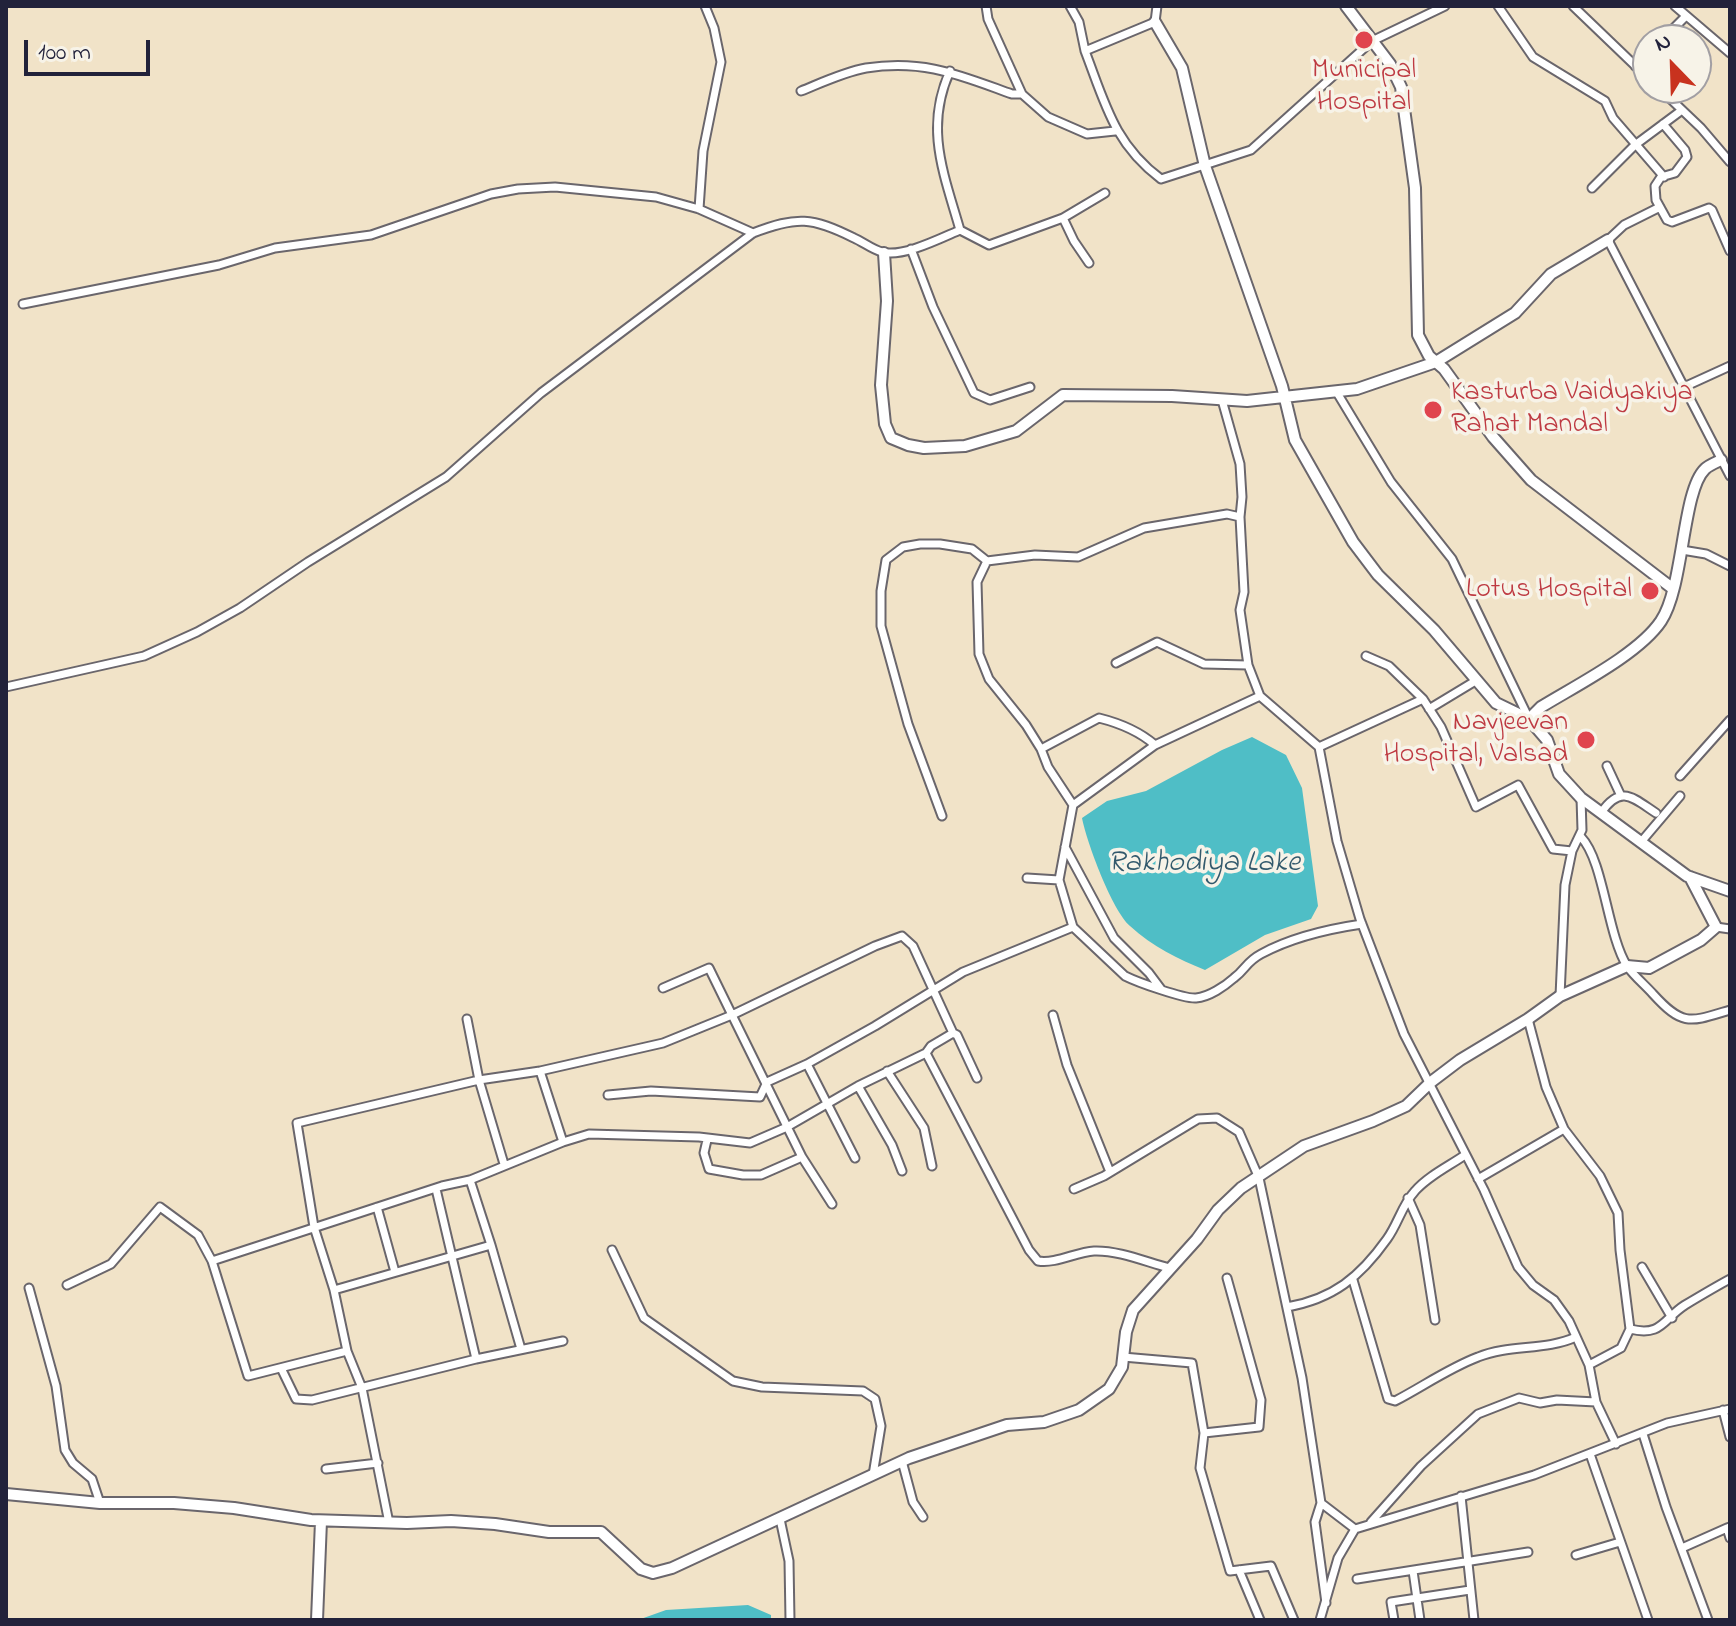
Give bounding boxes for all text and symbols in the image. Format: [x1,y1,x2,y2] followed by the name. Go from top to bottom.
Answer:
[28,24,154,74] scale bar
[1632,24,1712,104] north arrow
[1650,26,1676,61] text: N
[1353,29,1375,51] marker: Municipal Hospital
[38,36,91,71] text: 100 m
[1312,55,1416,121] place label: Municipal Hospital
[1451,377,1693,443] place label: Kasturba Vaidyakiya Rahat Mandal
[1422,399,1444,421] marker: Kasturba Vaidyakiya Rahat Mandal
[1466,574,1632,608] place label: Lotus Hospital
[1639,580,1661,602] marker: Lotus Hospital
[1384,707,1568,773] place label: Navjeevan Hospital, Valsad
[1575,729,1597,751] marker: Navjeevan Hospital, Valsad
[1108,847,1300,883] water label: Rakhodiya Lake

